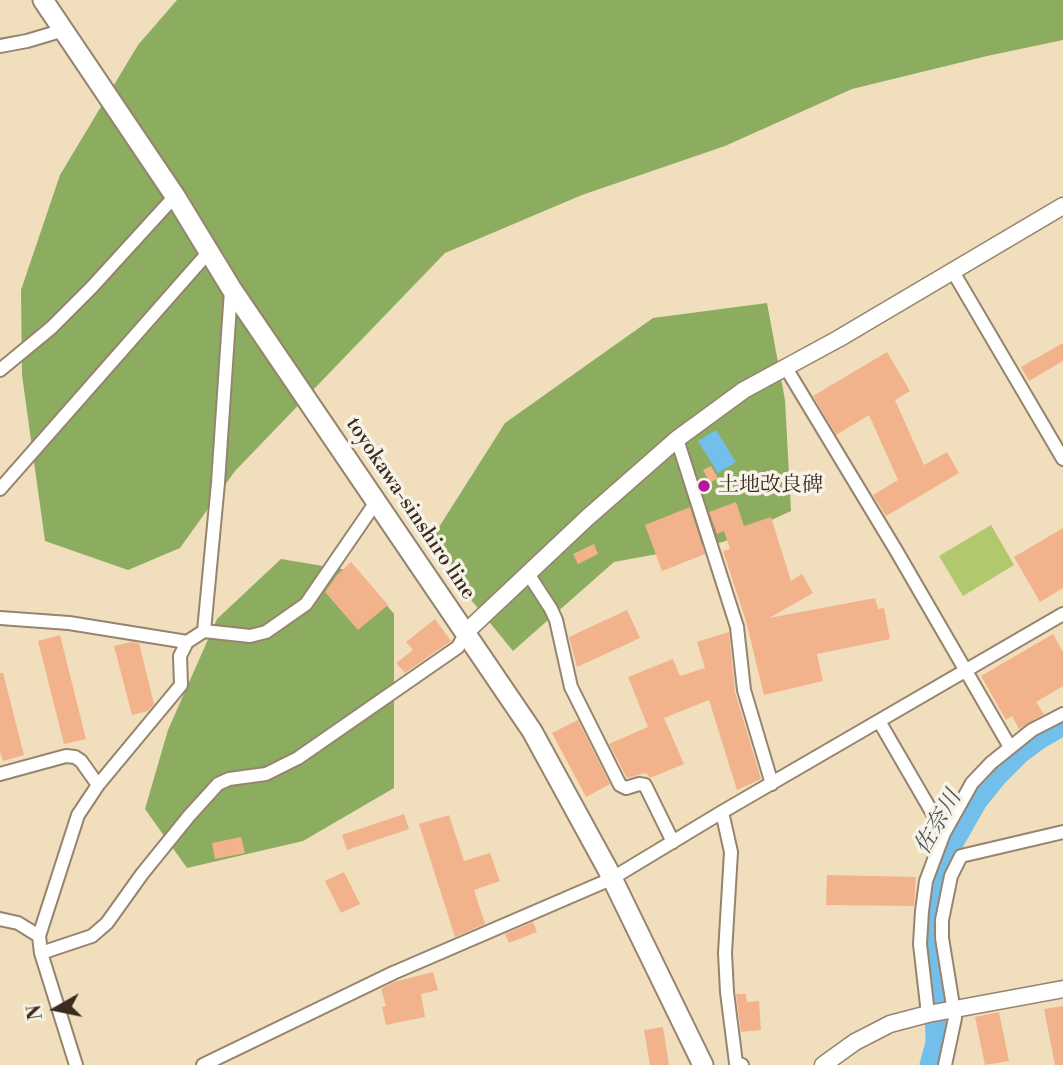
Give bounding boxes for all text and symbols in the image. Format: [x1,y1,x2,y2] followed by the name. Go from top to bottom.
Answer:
[340,413,480,605] street label: toyokawa-sinshiro line
[718,473,823,499] place label: 土地改良碑
[696,478,712,494] marker: 土地改良碑
[910,786,968,860] water label: 佐奈川
[21,974,91,1044] north arrow
[22,1003,48,1022] text: N

